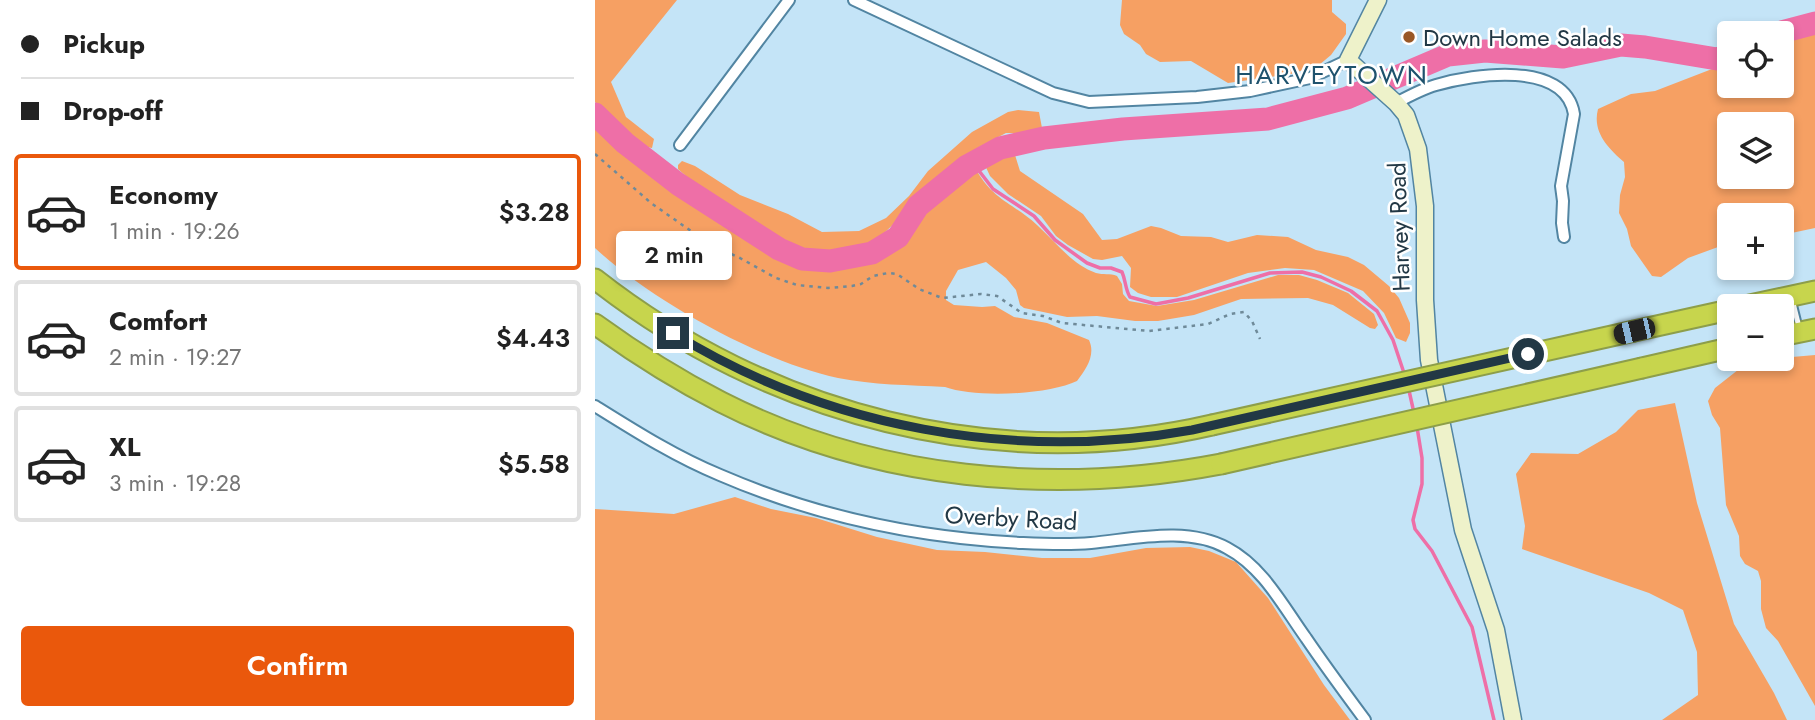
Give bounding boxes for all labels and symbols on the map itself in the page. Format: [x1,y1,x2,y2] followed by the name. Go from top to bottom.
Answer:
[1423,20,1622,55] place label: Down Home Salads
[1401,29,1417,45] marker: Down Home Salads
[1235,56,1429,94] district label: HARVEYTOWN
[1379,162,1419,292] street label: Harvey Road
[615,232,731,280] callout: 2 min
[1612,316,1657,346] car
[657,317,689,349] route end
[1512,338,1544,370] route start
[944,497,1078,539] street label: Overby Road

